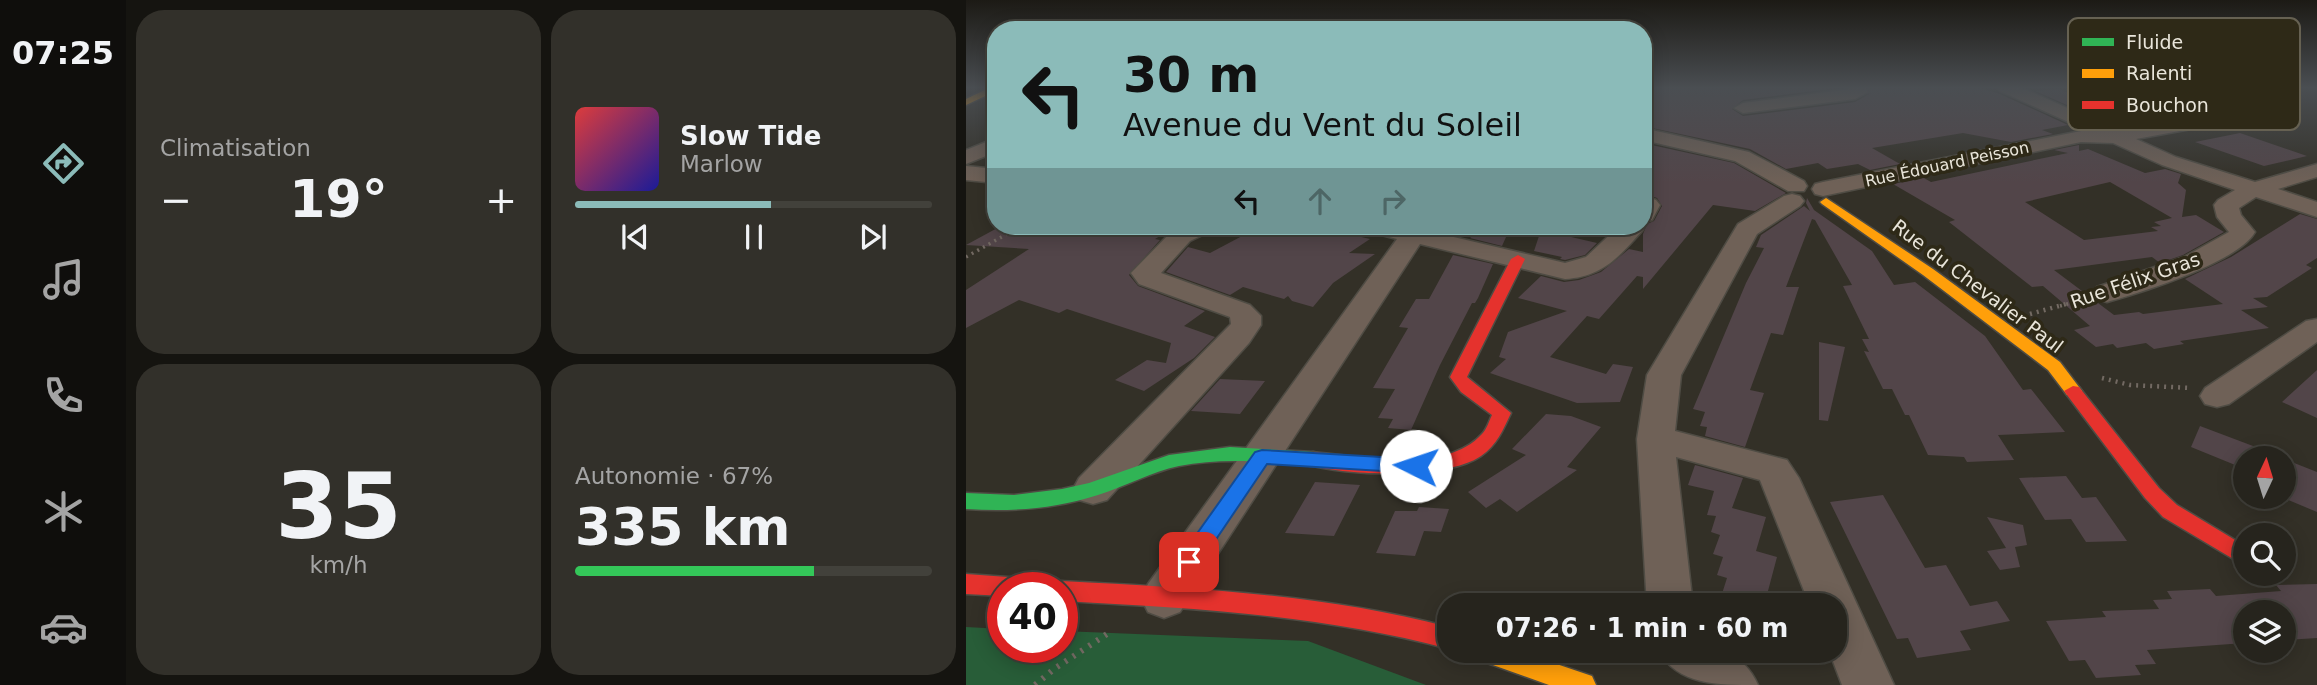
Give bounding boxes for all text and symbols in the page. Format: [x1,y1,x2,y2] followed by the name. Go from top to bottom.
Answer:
[2068,18,2300,130] legend
[2126,31,2183,53] text: Fluide
[12,34,114,72] text: 07:25
[1123,47,1259,104] text: 30 m
[1008,49,1099,140] icon: left
[2126,62,2192,84] text: Ralenti
[2126,94,2209,116] text: Bouchon
[1123,106,1522,144] text: Avenue du Vent du Soleil
[680,121,821,151] text: Slow Tide
[160,135,311,161] text: Climatisation
[1863,137,2031,191] street label: Rue Édouard Peisson
[39,139,88,188] icon: directions
[680,151,763,177] text: Marlow
[289,169,388,229] text: 19°
[160,178,192,222] text: −
[485,178,517,222] text: +
[1228,182,1266,220] icon: left
[1301,182,1339,220] icon: ahead
[1374,182,1412,220] icon: right
[1888,215,2068,357] street label: Rue du Chevalier Paul
[616,218,654,256] icon: previous
[735,218,773,256] icon: pause
[854,218,892,256] icon: next
[2067,248,2203,312] street label: Rue Félix Gras
[39,255,88,304] icon: music
[39,371,88,420] icon: phone
[1379,429,1453,503] position arrow
[2233,446,2296,509] north arrow
[2233,446,2296,663] map controls
[275,454,402,559] text: 35
[575,463,773,489] text: Autonomie · 67%
[39,487,88,536] icon: climate
[575,497,790,557] text: 335 km
[2233,523,2296,586] button: search
[1159,532,1219,592] pin
[1170,543,1208,581] icon: arrive
[309,552,368,578] text: km/h
[987,572,1078,663] speed limit sign: 40
[2233,600,2296,663] button: layers
[39,603,88,652] icon: car
[1496,613,1788,643] text: 07:26 · 1 min · 60 m

